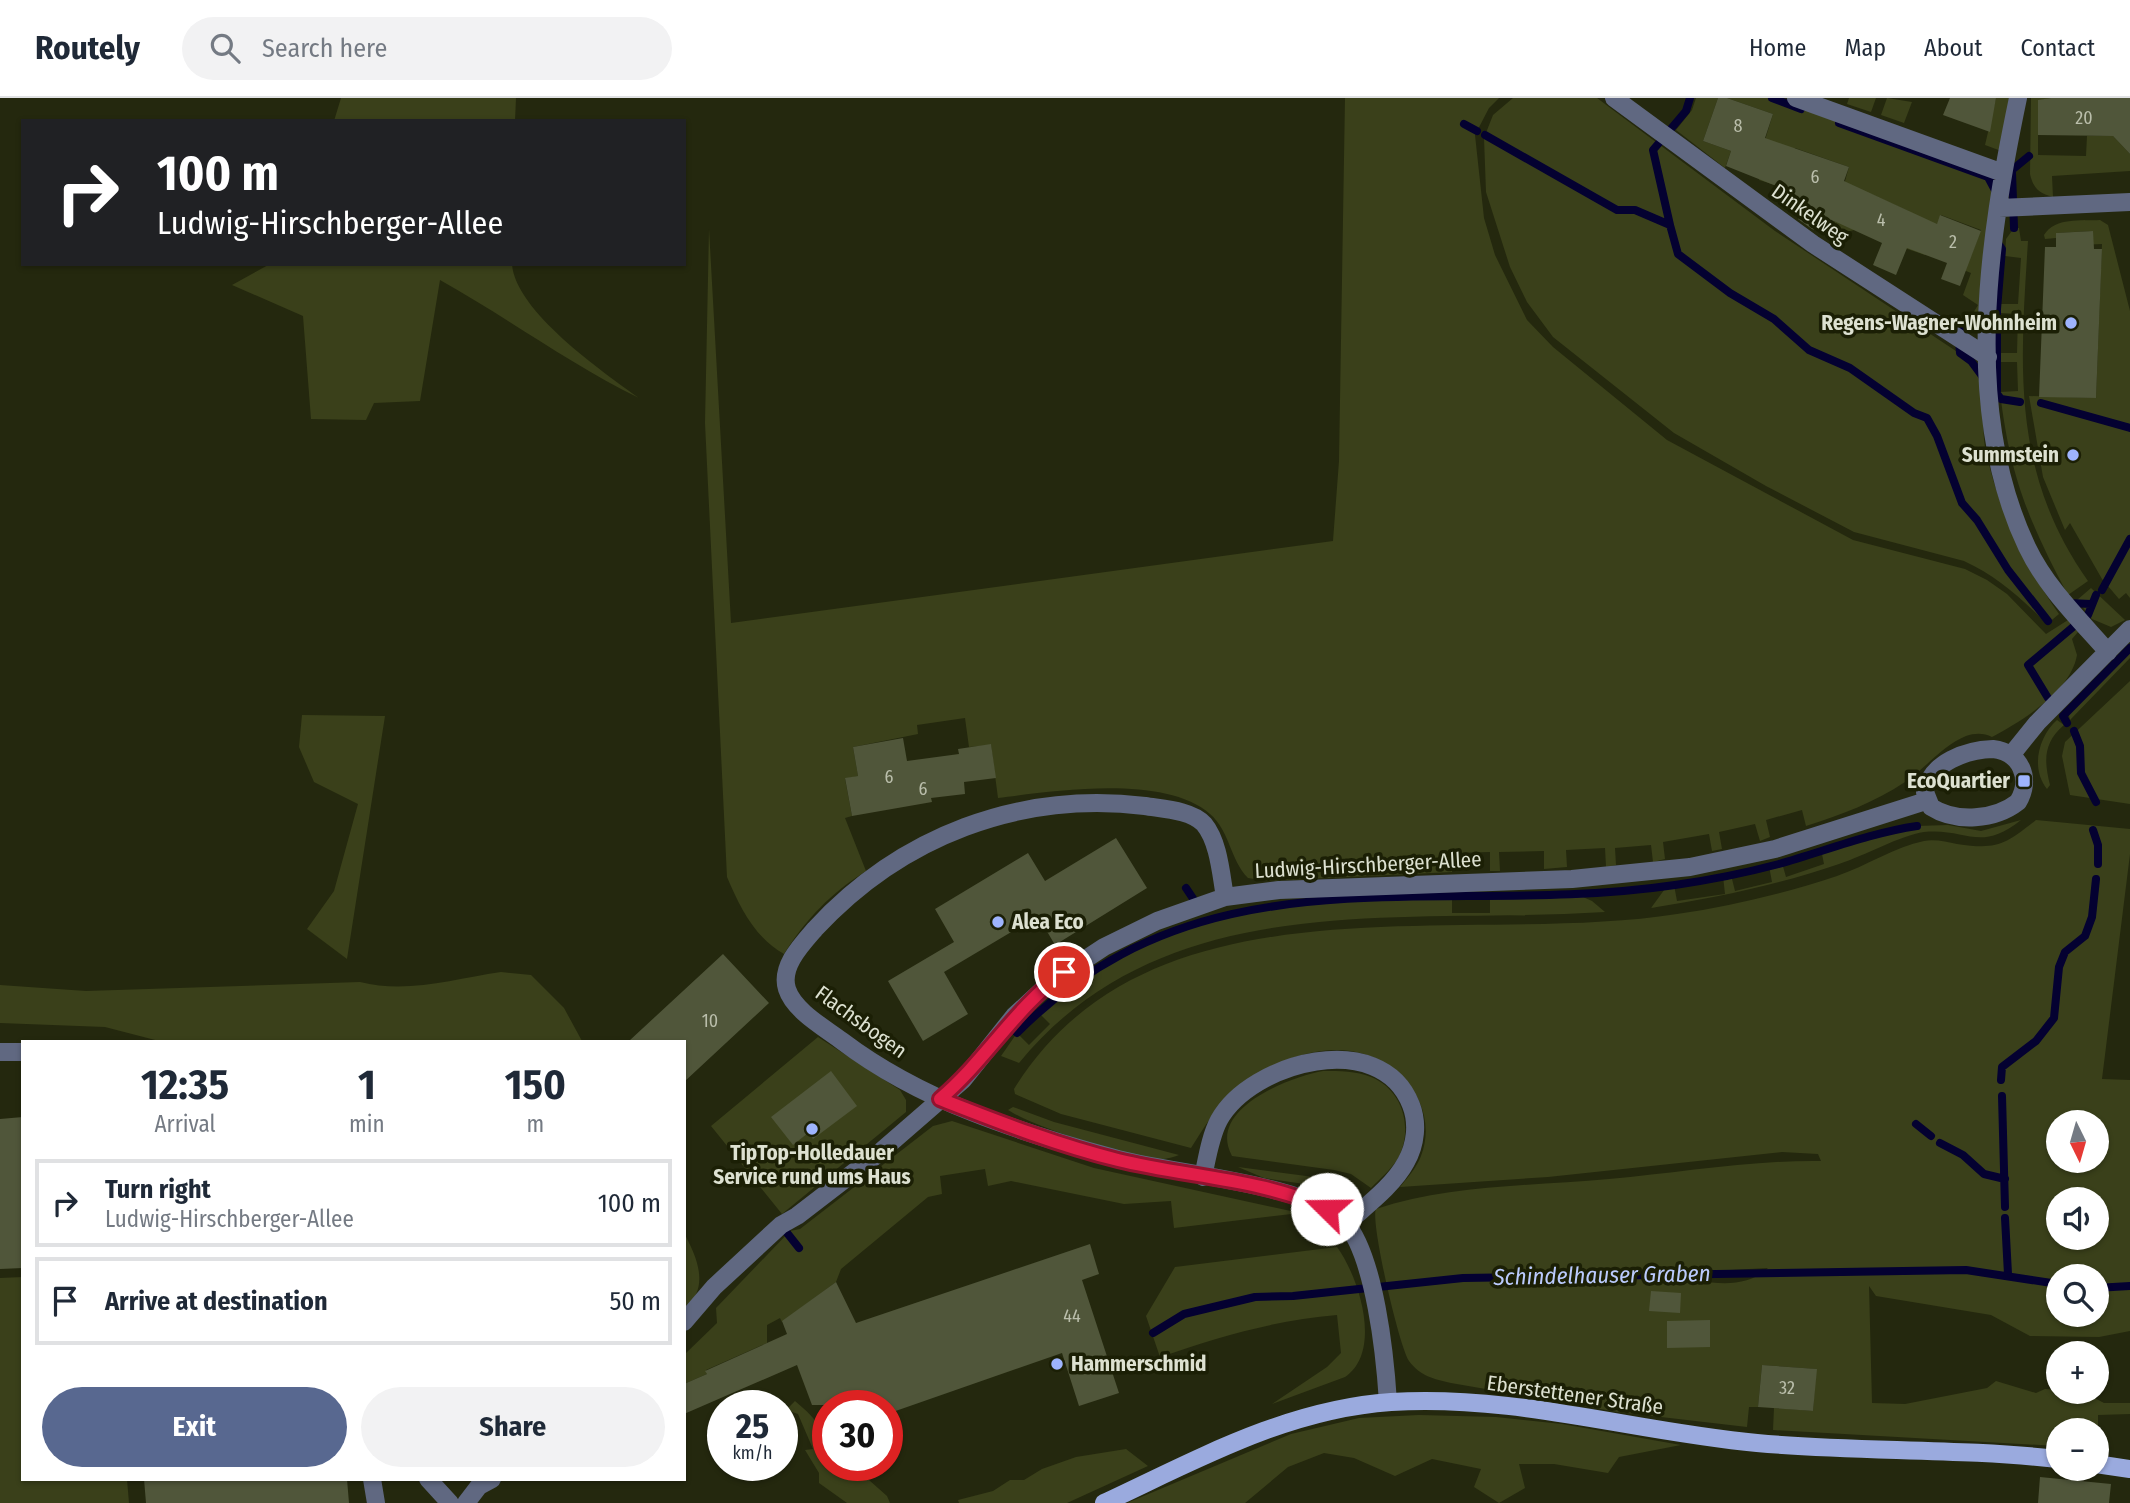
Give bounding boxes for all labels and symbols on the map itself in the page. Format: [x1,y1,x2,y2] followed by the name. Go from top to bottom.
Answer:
[2075,107,2093,129] house number: 20
[1734,115,1743,137] house number: 8
[1811,166,1820,188] house number: 6
[1766,178,1854,250] street label: Dinkelweg
[1877,209,1886,231] house number: 4
[1949,231,1957,253] house number: 2
[1821,310,2057,336] place label: Regens-Wagner-Wohnheim
[2063,315,2079,331] marker: Regens-Wagner-Wohnheim
[1962,442,2059,468] place label: Summstein
[2065,447,2081,463] marker: Summstein
[885,766,894,788] house number: 6
[1907,768,2010,794] place label: EcoQuartier
[2016,773,2032,789] marker: EcoQuartier
[919,778,928,800] house number: 6
[1254,846,1482,884] street label: Ludwig-Hirschberger-Allee
[1011,909,1084,935] place label: Alea Eco
[990,914,1006,930] marker: Alea Eco
[1034,942,1094,1002] pin
[810,980,912,1064] street label: Flachsbogen
[702,1010,718,1032] house number: 10
[2046,1110,2109,1172] north arrow
[804,1121,820,1137] marker: TipTop-Holledauer Service rund ums Haus
[713,1140,911,1190] place label: TipTop-Holledauer Service rund ums Haus
[1290,1172,1364,1246] position arrow
[1492,1259,1711,1291] water label: Schindelhauser Graben
[1063,1305,1081,1327] house number: 44
[1071,1351,1207,1377] place label: Hammerschmid
[1049,1356,1065,1372] marker: Hammerschmid
[1485,1370,1665,1420] street label: Eberstettener Straße
[1779,1377,1795,1399] house number: 32
[812,1390,903,1481] speed limit sign: 30

